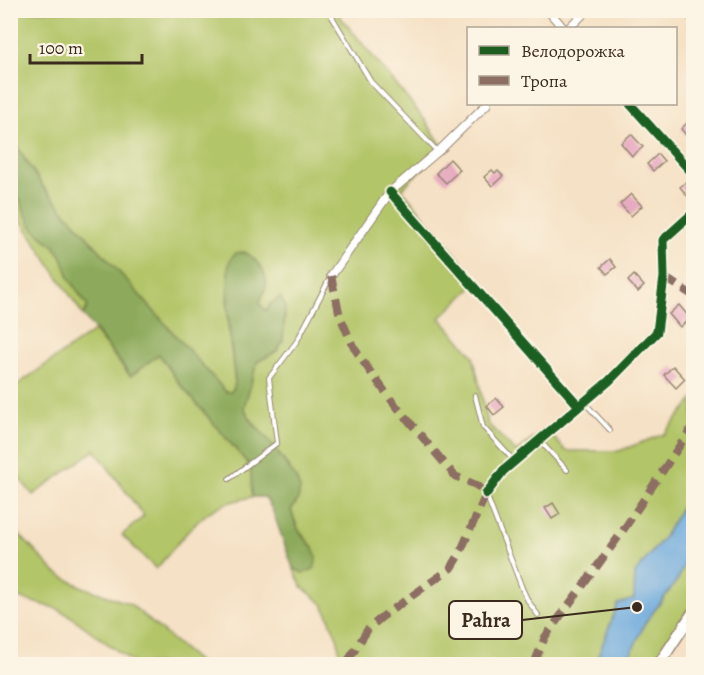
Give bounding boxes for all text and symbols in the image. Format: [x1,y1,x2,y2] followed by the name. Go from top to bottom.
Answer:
[30,27,142,65] scale bar
[467,27,677,105] legend
[39,36,83,60] text: 100 m
[521,39,626,63] text: Велодорожка
[521,69,568,93] text: Тропа
[449,601,522,639] callout: Pahra
[461,607,511,634] text: Pahra

